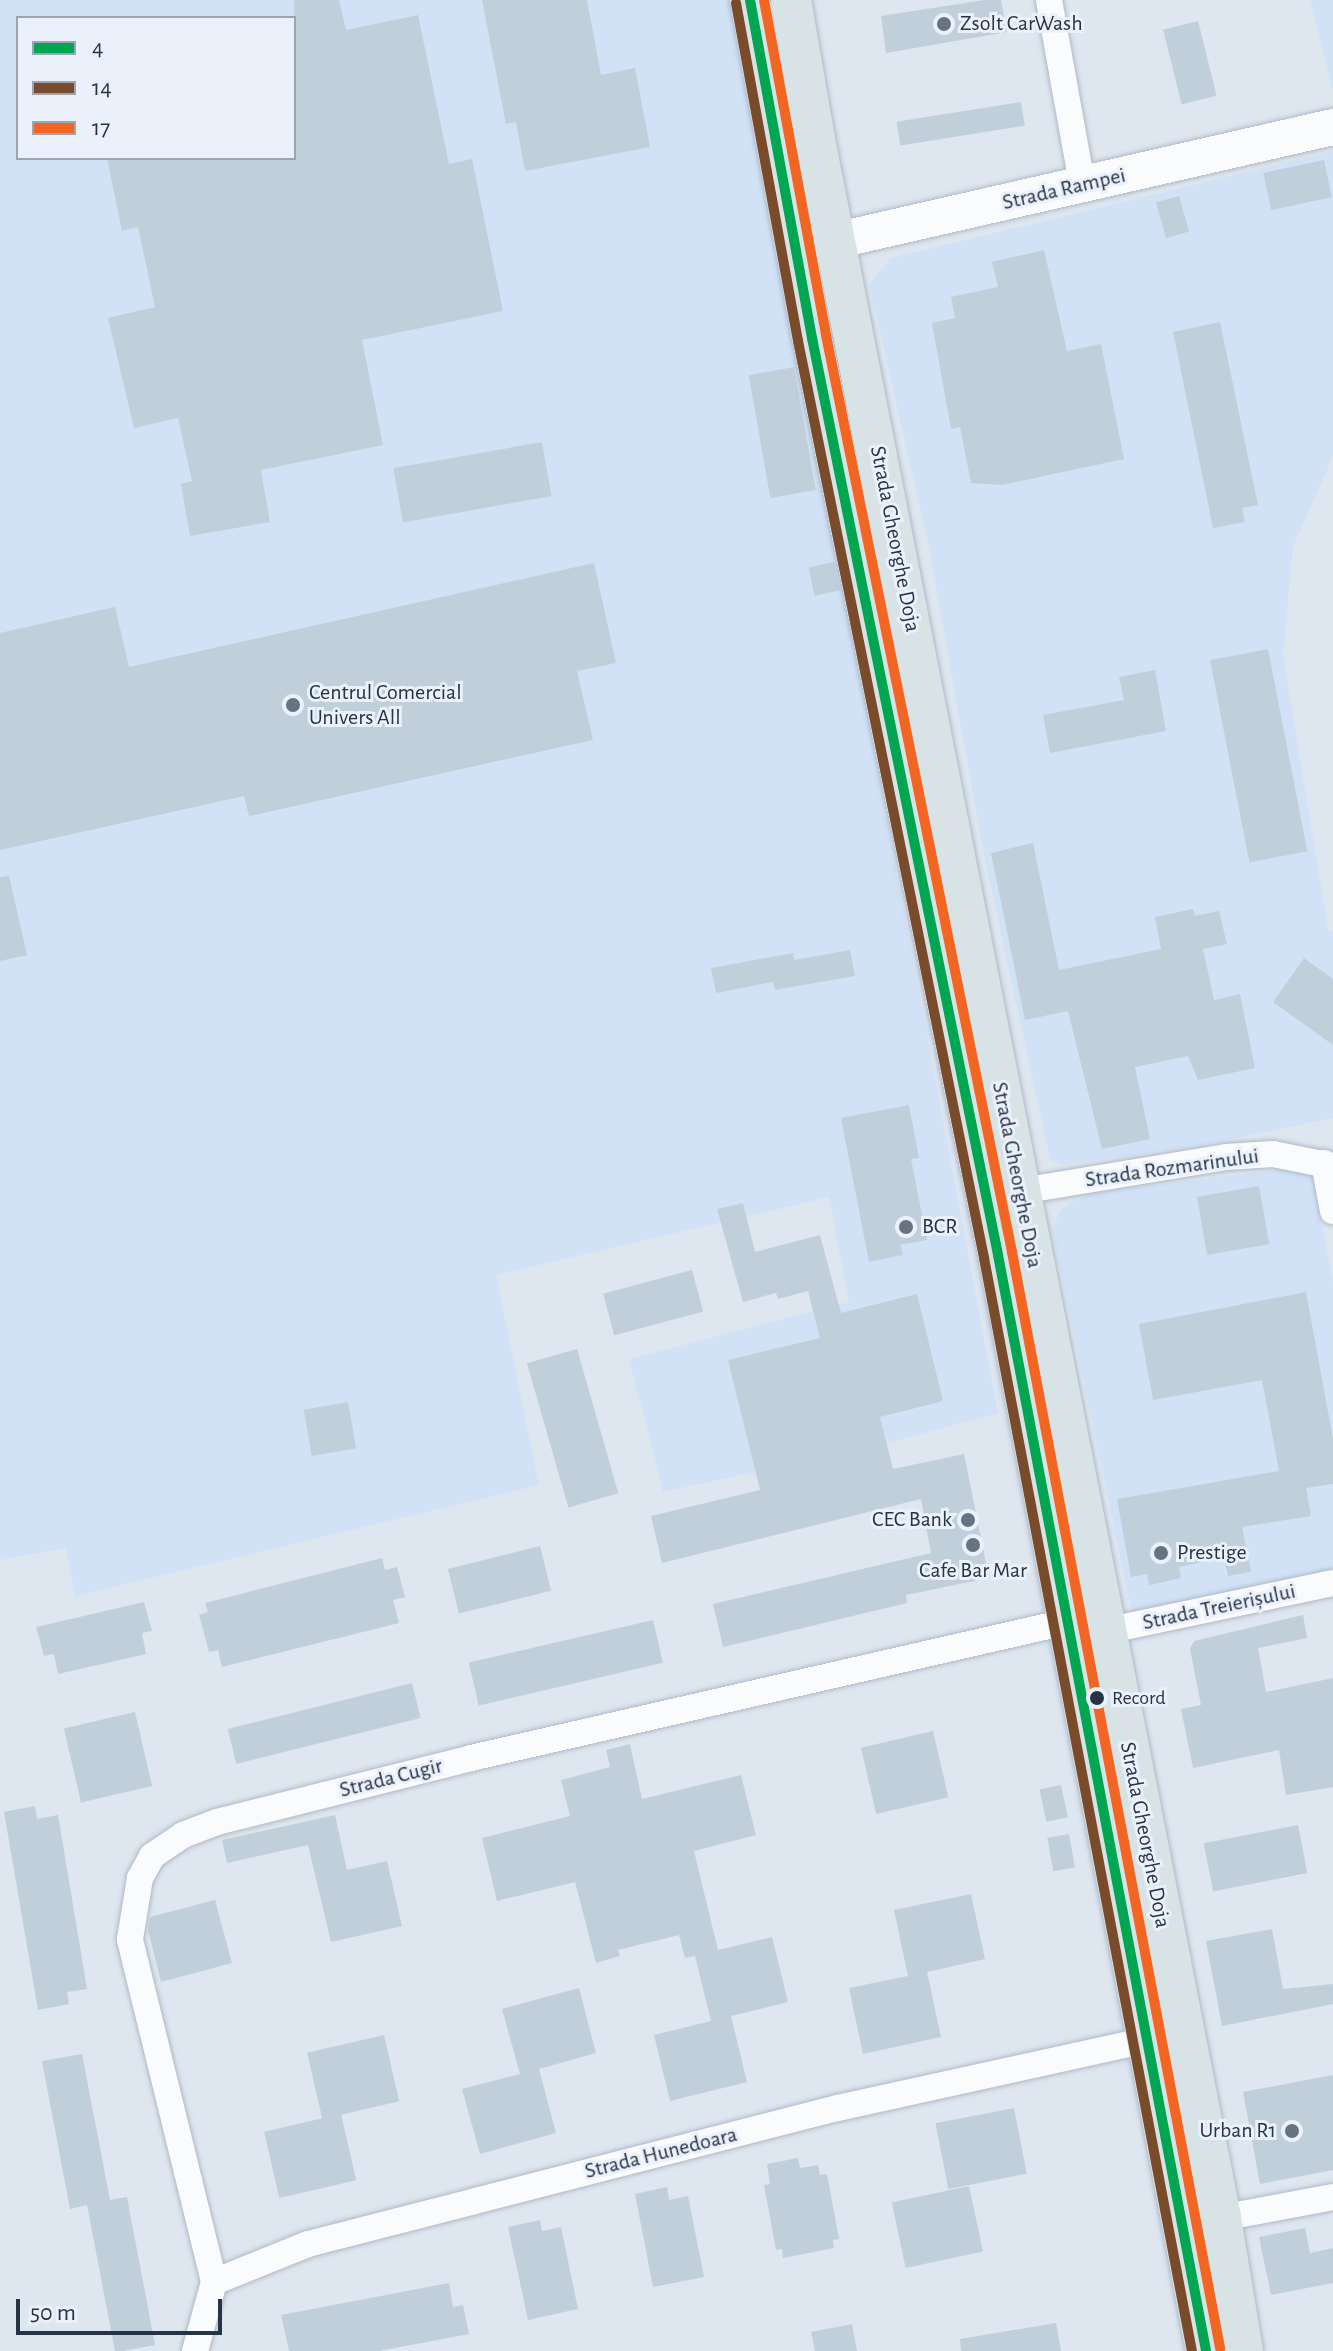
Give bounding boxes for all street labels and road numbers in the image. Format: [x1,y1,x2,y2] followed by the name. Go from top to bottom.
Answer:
[1000,162,1128,216] street label: Strada Rampei
[864,444,926,634] street label: Strada Gheorghe Doja
[986,1080,1048,1270] street label: Strada Gheorghe Doja
[1083,1143,1261,1193] street label: Strada Rozmarinului
[1140,1578,1298,1636] street label: Strada Treierișului
[1114,1740,1176,1930] street label: Strada Gheorghe Doja
[337,1752,445,1804] street label: Strada Cugir
[582,2121,740,2185] street label: Strada Hunedoara

